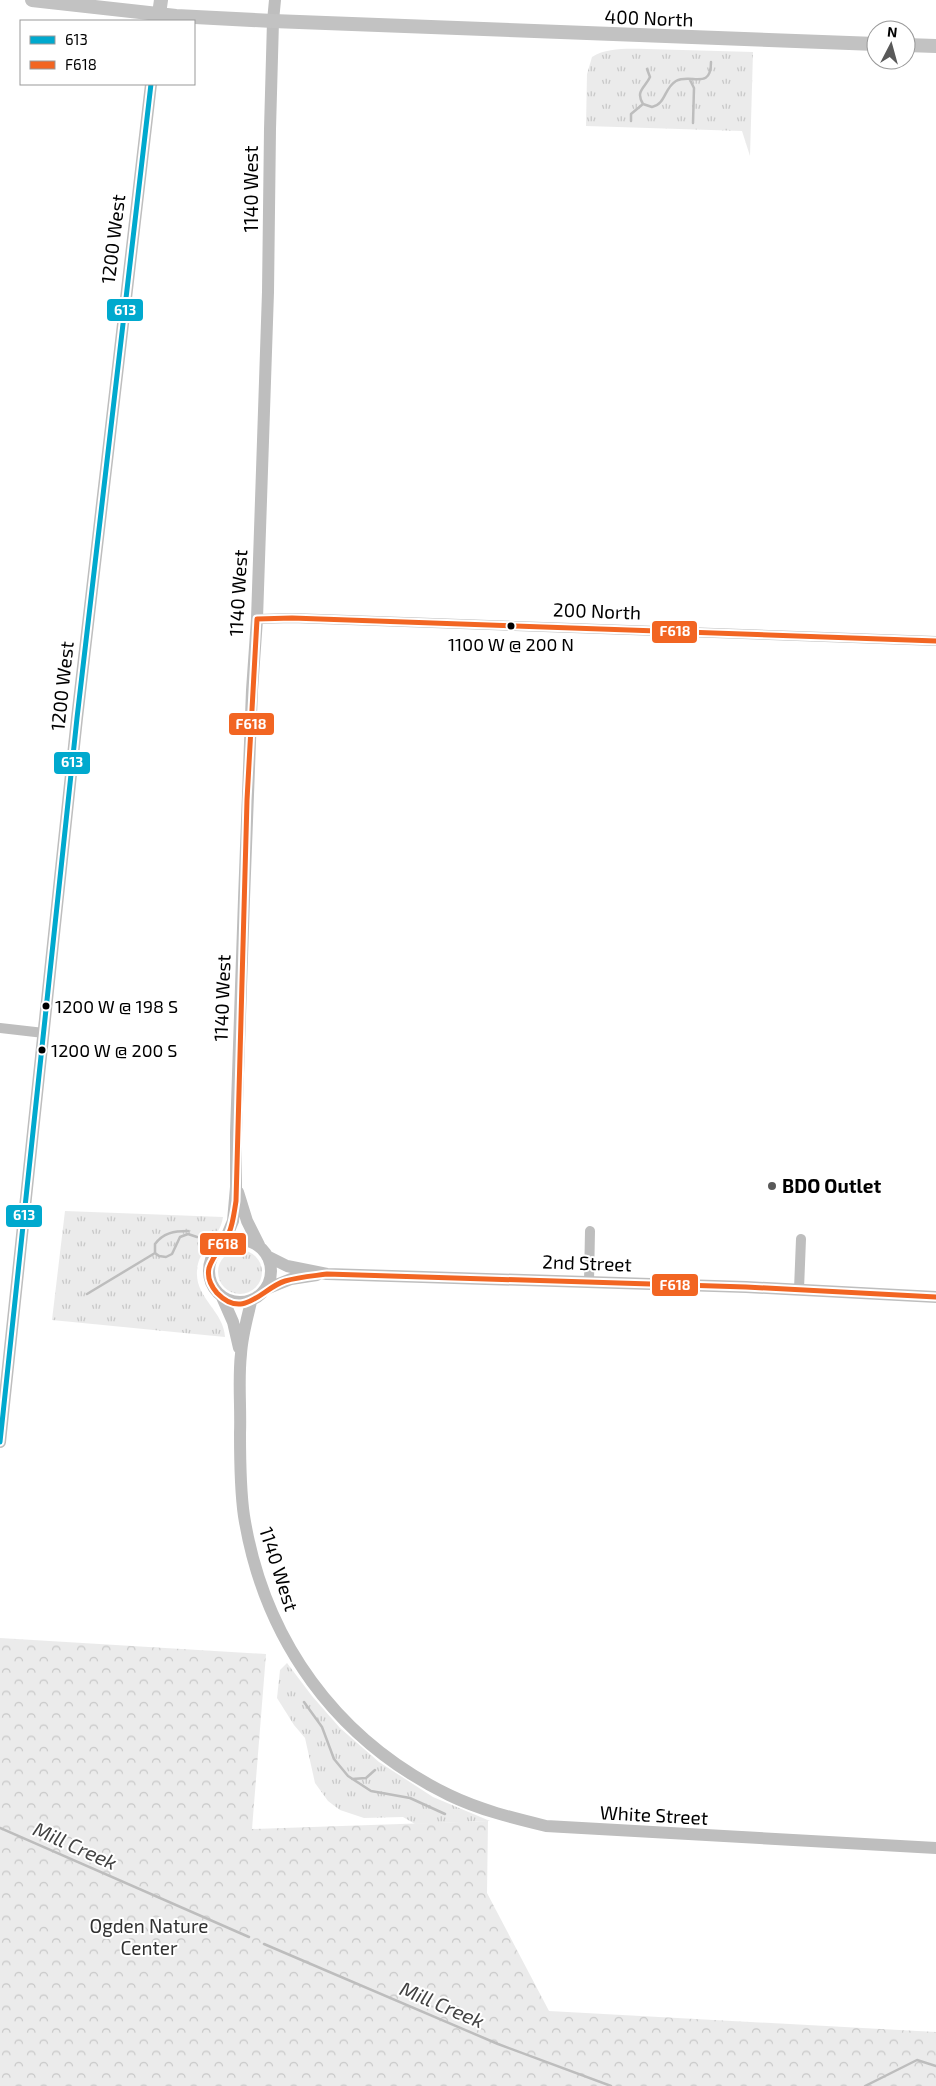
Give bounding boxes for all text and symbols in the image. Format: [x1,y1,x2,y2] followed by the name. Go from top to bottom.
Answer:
[604,4,694,31] street label: 400 North
[20,20,195,85] legend
[866,20,916,70] north arrow
[886,23,898,41] text: N
[65,30,88,48] text: 613
[65,55,97,73] text: F618
[239,145,262,233] street label: 1140 West
[96,193,129,285] street label: 1200 West
[106,298,144,322] line badge: 613
[114,301,136,318] text: 613
[224,549,251,637] street label: 1140 West
[553,597,641,624] street label: 200 North
[651,620,698,644] line badge: F618
[506,621,516,631] marker: 1100 W @ 200 N
[660,622,690,639] text: F618
[448,633,574,655] place label: 1100 W @ 200 N
[45,640,78,732] street label: 1200 West
[228,712,275,736] line badge: F618
[236,715,266,732] text: F618
[53,751,91,775] line badge: 613
[61,753,83,770] text: 613
[208,954,235,1042] street label: 1140 West
[55,995,178,1017] place label: 1200 W @ 198 S
[41,1001,51,1011] marker: 1200 W @ 198 S
[51,1039,177,1061] place label: 1200 W @ 200 S
[37,1045,47,1055] marker: 1200 W @ 200 S
[782,1174,881,1197] place label: BDO Outlet
[766,1180,778,1192] marker: BDO Outlet
[5,1204,43,1228] line badge: 613
[13,1206,35,1223] text: 613
[199,1232,247,1256] line badge: F618
[208,1235,238,1252] text: F618
[542,1249,632,1276] street label: 2nd Street
[651,1273,699,1297] line badge: F618
[660,1276,690,1293] text: F618
[255,1524,304,1614] street label: 1140 West
[599,1800,709,1829] street label: White Street
[30,1816,121,1874] water label: Mill Creek
[89,1914,209,1959] park label: Ogden Nature Center
[397,1976,488,2033] water label: Mill Creek

